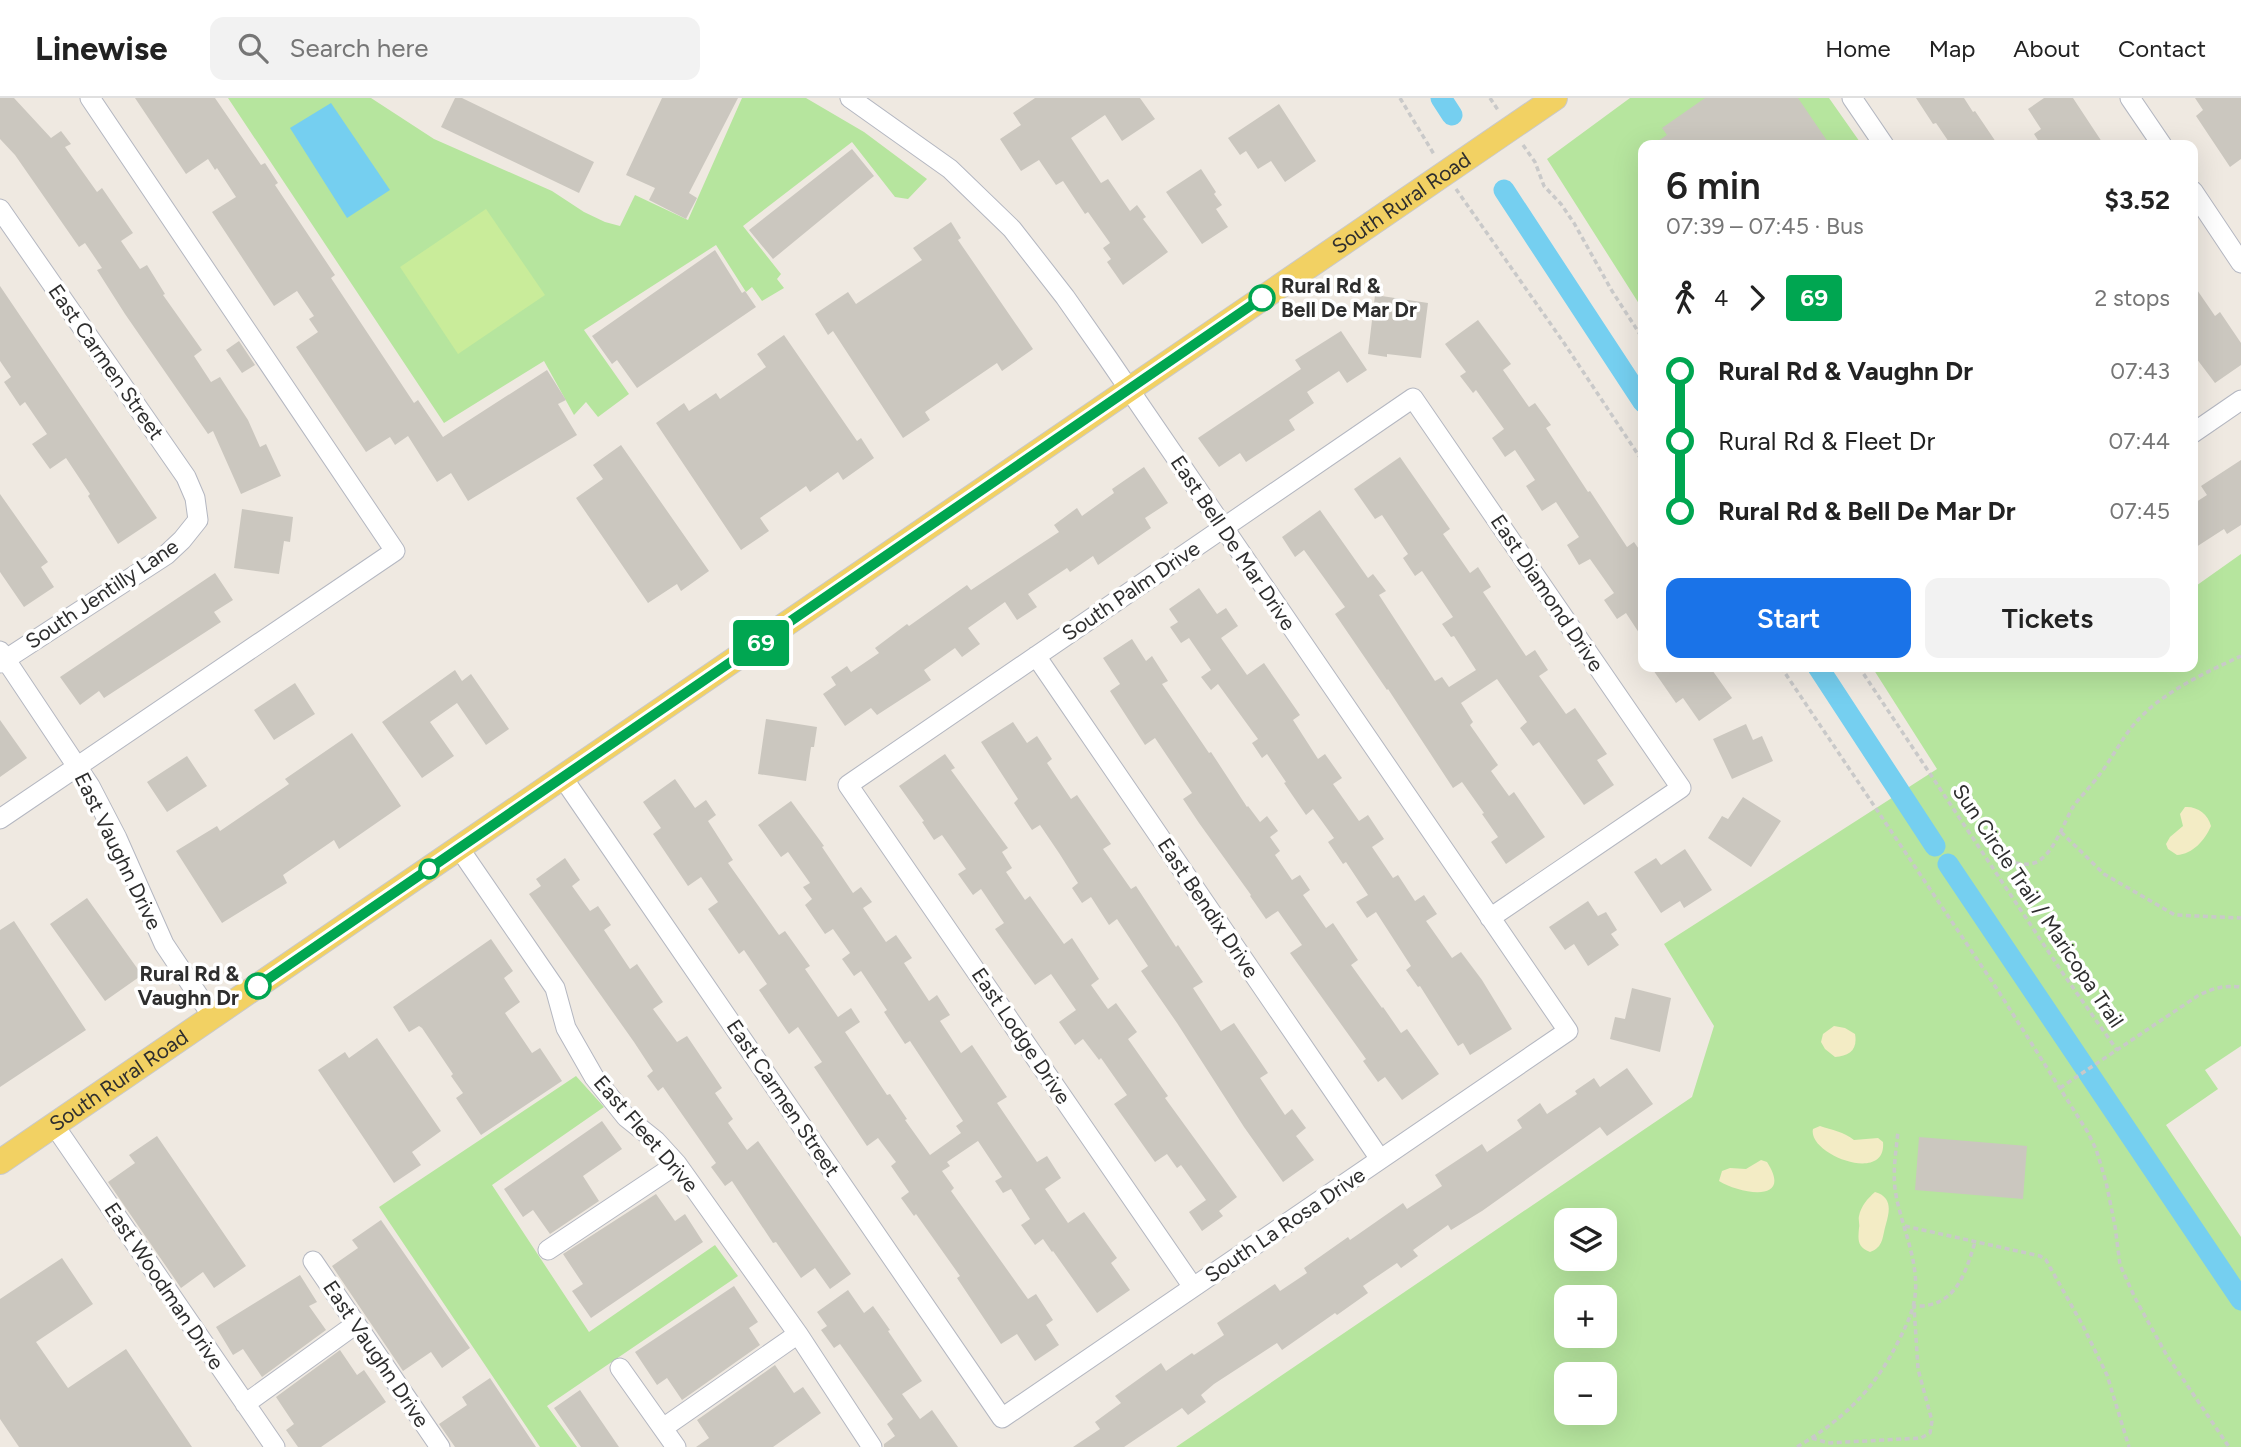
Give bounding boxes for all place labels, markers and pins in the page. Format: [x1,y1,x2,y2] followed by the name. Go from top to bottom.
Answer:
[1281,273,1417,322] place label: Rural Rd & Bell De Mar Dr
[1249,285,1275,311] marker: Rural Rd & Bell De Mar Dr
[419,859,439,879] unlabelled marker
[137,961,239,1010] place label: Rural Rd & Vaughn Dr
[245,973,271,999] marker: Rural Rd & Vaughn Dr

